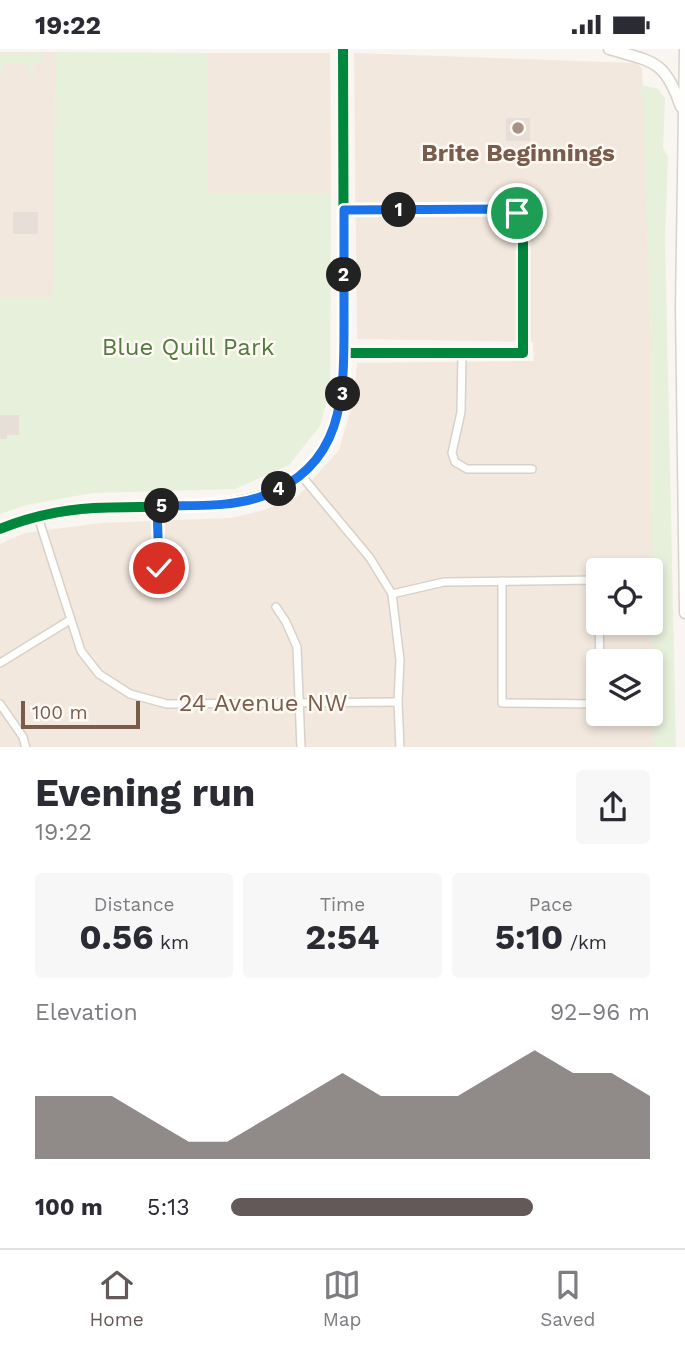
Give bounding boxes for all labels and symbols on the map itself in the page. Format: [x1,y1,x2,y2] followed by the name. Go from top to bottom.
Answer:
[510,120,526,136] marker: Brite Beginnings
[421,139,615,167] place label: Brite Beginnings
[487,183,547,243] pin
[382,193,416,227] pin: 1
[326,257,362,293] pin: 2
[102,333,275,361] park label: Blue Quill Park
[326,377,360,411] pin: 3
[262,471,296,507] pin: 4
[144,489,180,524] pin: 5
[129,538,189,598] pin
[179,689,347,717] street label: 24 Avenue NW
[21,699,140,730] scale bar

